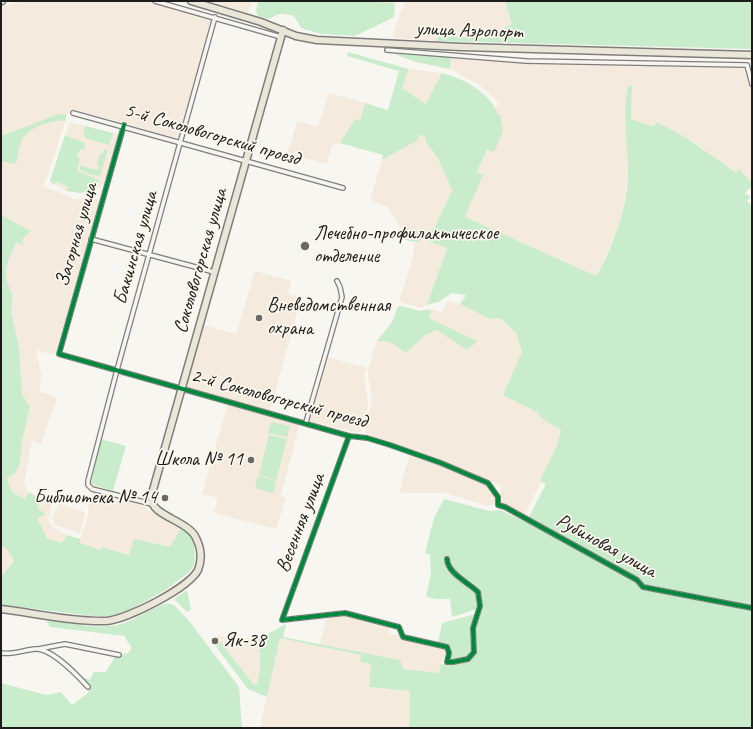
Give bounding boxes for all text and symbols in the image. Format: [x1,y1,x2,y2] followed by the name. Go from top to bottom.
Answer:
[415,17,523,45] street label: улица Аэропорт
[122,98,302,172] street label: 5-й Соколовогорский проезд
[51,180,103,290] street label: Загорная улица
[169,186,233,336] street label: Соколовогорская улица
[108,189,164,307] street label: Бакинская улица
[314,222,498,269] place label: Лечебно-профилактическое отделение
[299,240,311,252] marker: Лечебно-профилактическое отделение
[267,294,390,341] place label: Вневедомственная охрана
[254,313,264,323] marker: Вневедомственная охрана
[188,364,370,434] street label: 2-й Соколовогорский проезд
[155,448,243,472] place label: Школа № 11
[246,455,256,465] marker: Школа № 11
[271,470,331,576] street label: Весенняя улица
[34,486,157,510] place label: Библиотека № 14
[160,493,170,503] marker: Библиотека № 14
[552,509,660,583] street label: Рубиновая улица
[223,629,266,653] place label: Як-38
[210,636,220,646] marker: Як-38

